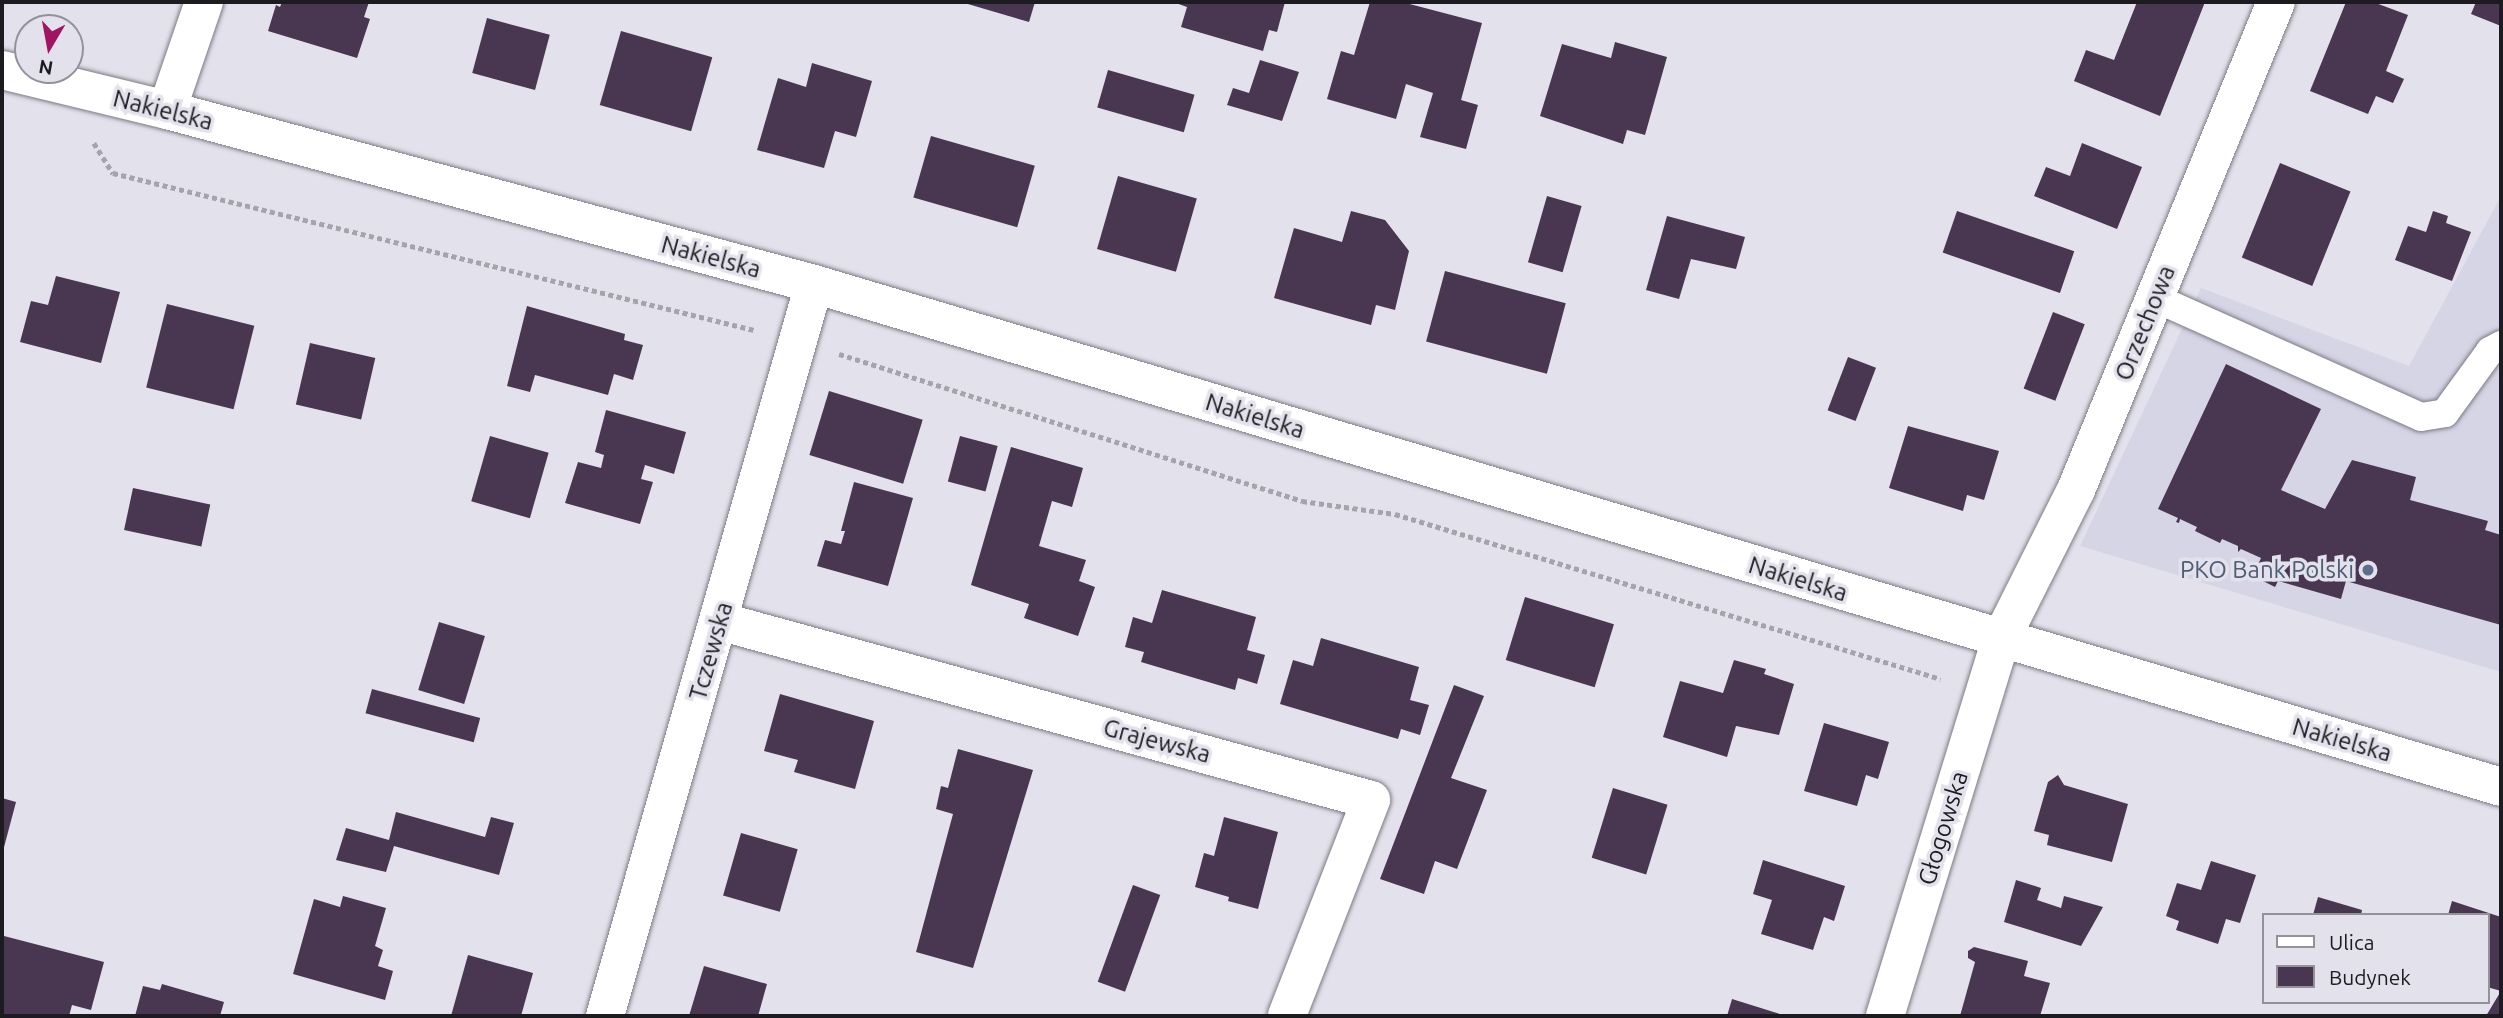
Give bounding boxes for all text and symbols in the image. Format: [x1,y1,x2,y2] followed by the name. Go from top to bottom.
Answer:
[14,14,84,84] north arrow
[37,56,55,80] text: N
[110,84,216,136] street label: Nakielska
[658,230,764,284] street label: Nakielska
[2109,261,2181,385] street label: Orzechowa
[1202,387,1308,445] street label: Nakielska
[1745,550,1851,608] street label: Nakielska
[2180,556,2354,584] place label: PKO Bank Polski
[2360,562,2376,578] marker: PKO Bank Polski
[683,599,739,703] street label: Tczewska
[2289,712,2395,768] street label: Nakielska
[1100,713,1214,769] street label: Grajewska
[1912,768,1974,888] street label: Głogowska
[2262,913,2489,1004] legend
[2329,930,2374,954] text: Ulica
[2329,965,2411,989] text: Budynek

